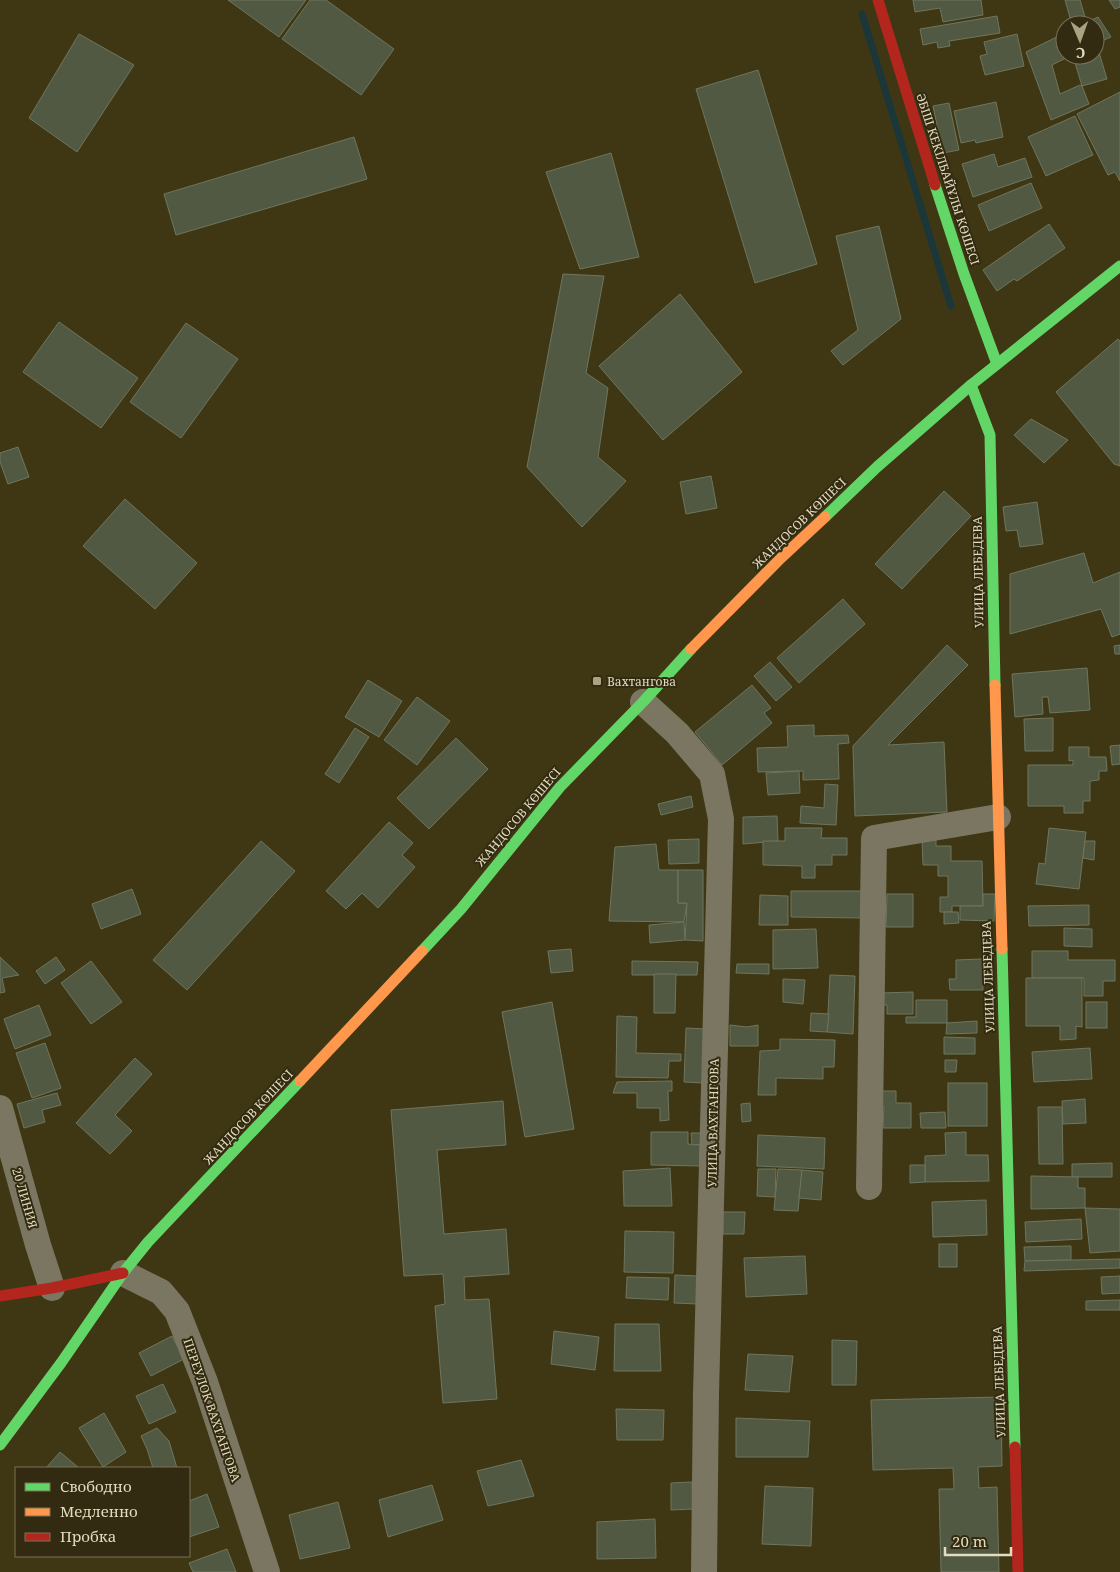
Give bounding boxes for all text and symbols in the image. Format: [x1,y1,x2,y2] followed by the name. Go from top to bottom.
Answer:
[1055,15,1105,65] north arrow
[1076,44,1085,63] text: С
[912,91,984,267] street label: ӘБІШ КЕКІЛБАЙҰЛЫ КӨШЕСІ
[748,474,850,573] street label: ЖАНДОСОВ КӨШЕСІ
[969,516,987,628] street label: УЛИЦА ЛЕБЕДЕВА
[607,673,676,690] place label: Вахтангова
[591,675,603,687] marker: Вахтангова
[471,764,564,871] street label: ЖАНДОСОВ КӨШЕСІ
[978,920,998,1033] street label: УЛИЦА ЛЕБЕДЕВА
[703,1058,723,1188] street label: УЛИЦА ВАХТАНГОВА
[199,1066,297,1169] street label: ЖАНДОСОВ КӨШЕСІ
[8,1166,42,1230] street label: 20 ЛИНИЯ
[989,1325,1009,1438] street label: УЛИЦА ЛЕБЕДЕВА
[179,1336,245,1484] street label: ПЕРЕУЛОК ВАХТАНГОВА
[15,1467,190,1557] legend
[60,1476,132,1496] text: Свободно
[60,1501,138,1521] text: Медленно
[945,1524,1011,1556] scale bar
[60,1526,116,1546] text: Пробка
[952,1531,987,1551] text: 20 m

